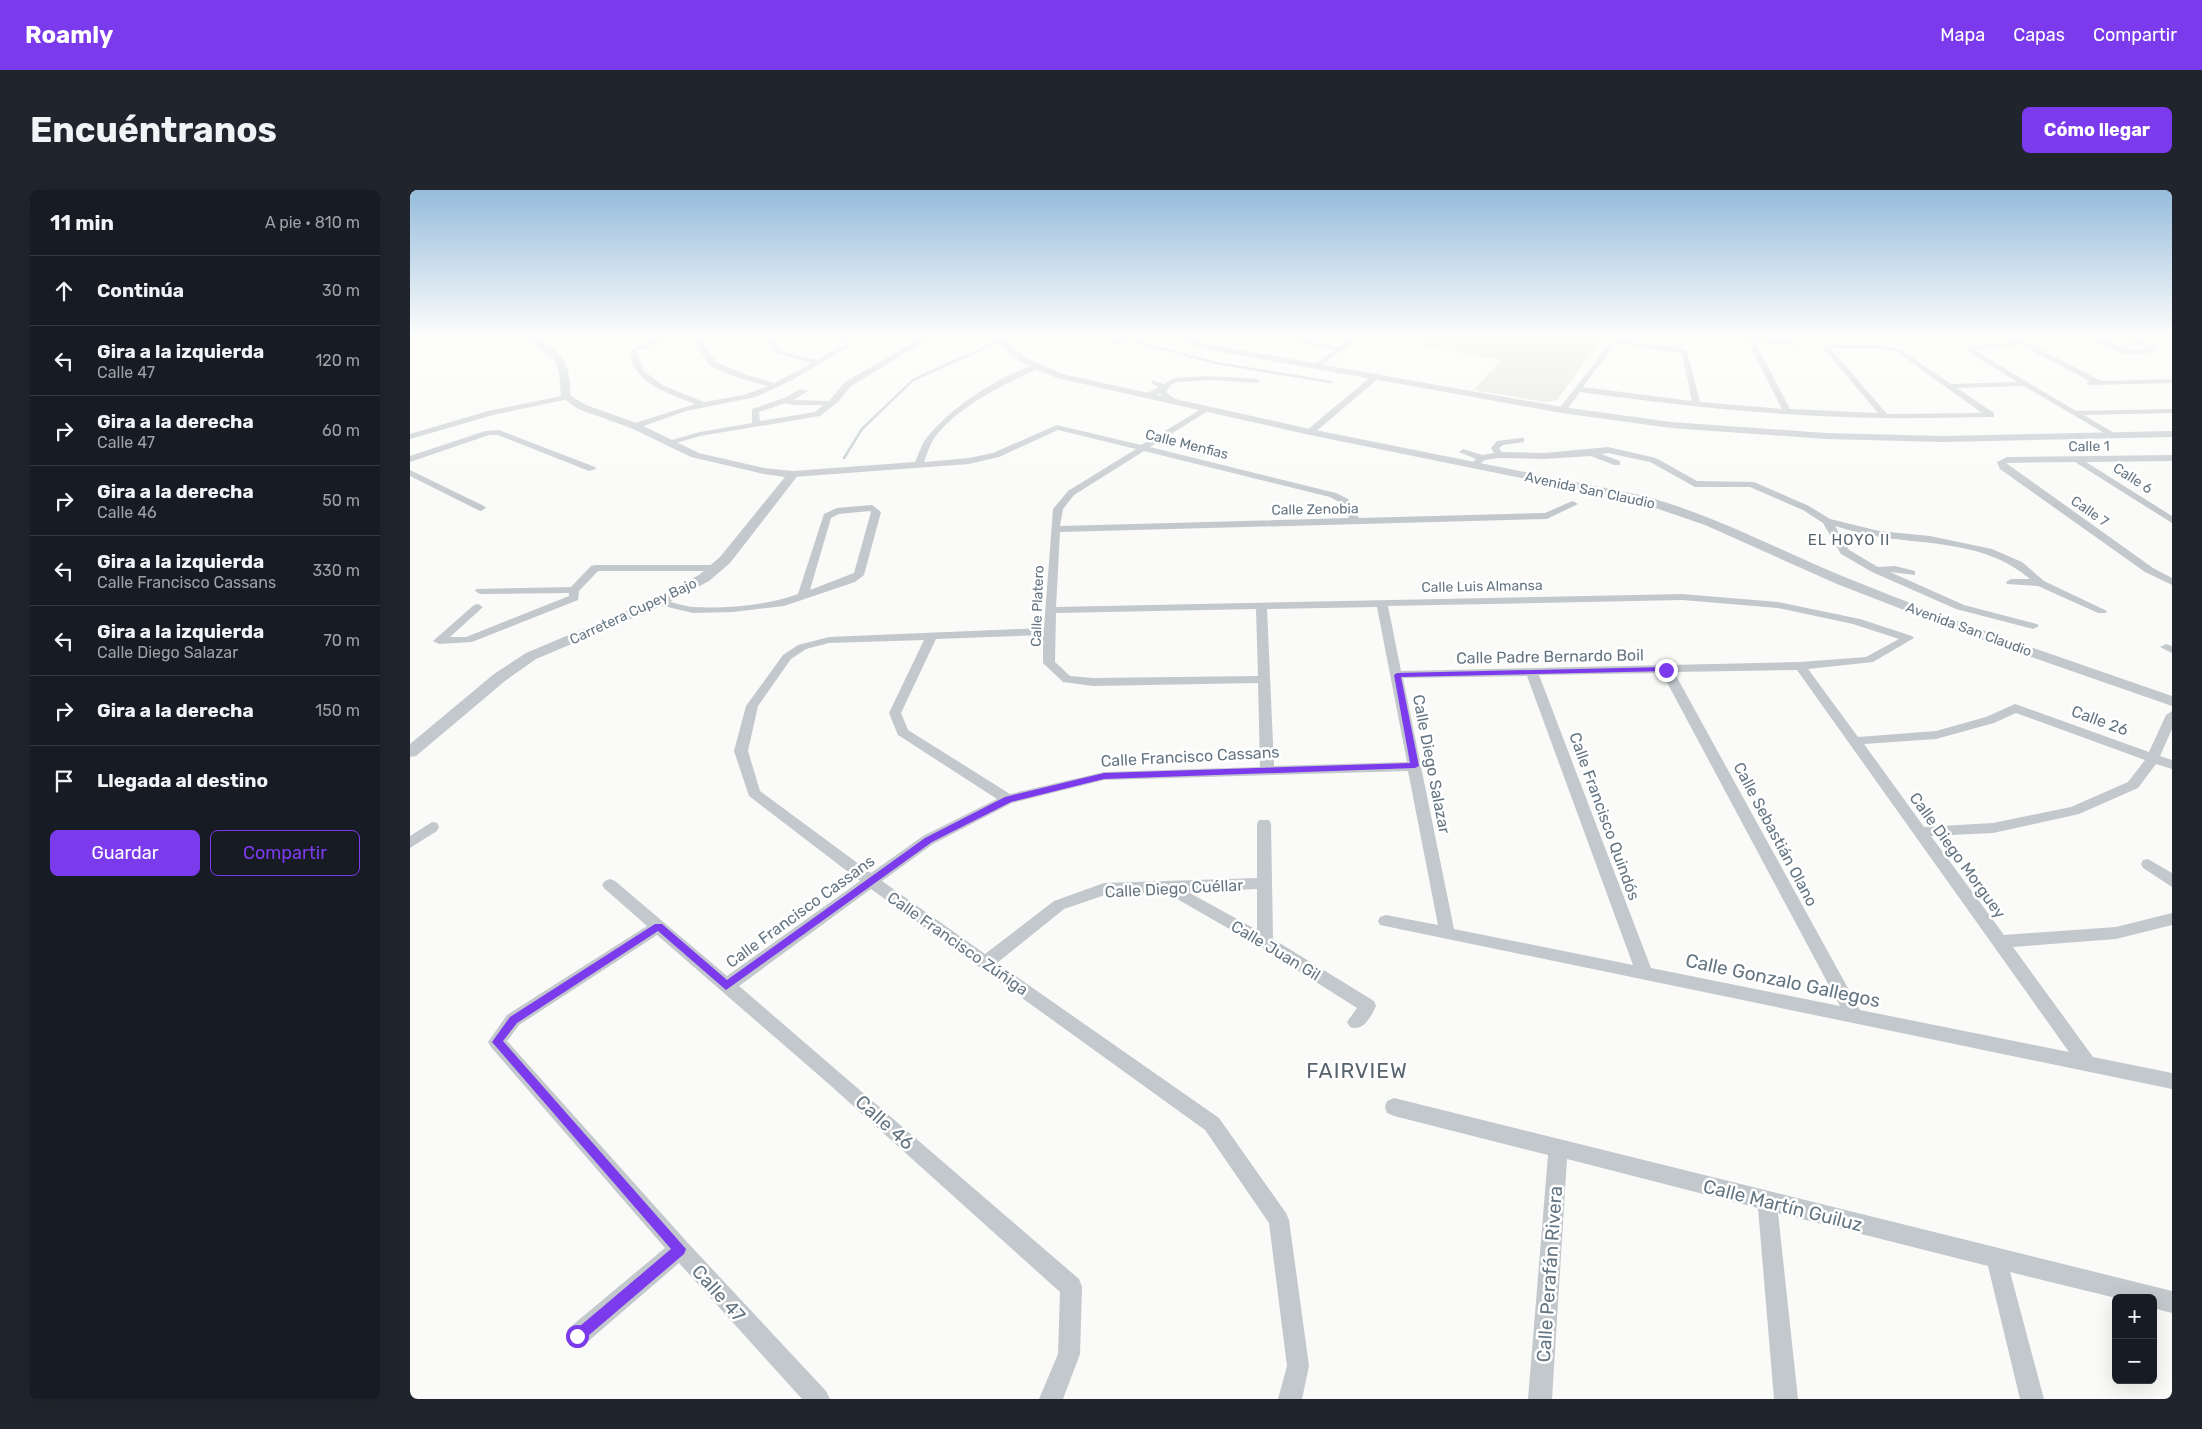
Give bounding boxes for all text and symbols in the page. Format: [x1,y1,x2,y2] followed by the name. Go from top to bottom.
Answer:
[25,21,113,49] text: Roamly
[1940,24,1985,46] text: Mapa
[2013,24,2065,46] text: Capas
[2093,24,2177,46] text: Compartir
[2022,107,2172,153] button: Cómo llegar
[30,109,277,151] text: Encuéntranos
[50,210,114,235] text: 11 min
[265,213,360,232] text: A pie · 810 m
[50,277,78,305] icon: ahead
[97,279,184,302] text: Continúa
[322,281,360,300] text: 30 m
[97,340,264,363] text: Gira a la izquierda
[50,347,78,375] icon: left
[315,351,360,370] text: 120 m
[97,363,155,382] text: Calle 47
[97,410,254,433] text: Gira a la derecha
[50,417,78,445] icon: right
[322,421,360,440] text: 60 m
[1144,426,1230,463] street label: Calle Menfias
[97,433,155,452] text: Calle 47
[2068,438,2110,455] street label: Calle 1
[2110,459,2156,497] street label: Calle 6
[1523,468,1657,513] street label: Avenida San Claudio
[97,480,254,503] text: Gira a la derecha
[50,487,78,515] icon: right
[322,491,360,510] text: 50 m
[2068,492,2112,531] street label: Calle 7
[1271,500,1359,519] street label: Calle Zenobia
[97,503,157,522] text: Calle 46
[1808,531,1890,549] district label: EL HOYO II
[97,550,264,573] text: Gira a la izquierda
[50,557,78,585] icon: left
[312,561,360,580] text: 330 m
[1028,565,1047,647] street label: Calle Platero
[97,573,276,592] text: Calle Francisco Cassans
[567,575,699,648] street label: Carretera Cupey Bajo
[1421,577,1543,596] street label: Calle Luis Almansa
[1904,599,2034,660] street label: Avenida San Claudio
[97,620,264,643] text: Gira a la izquierda
[50,627,78,655] icon: left
[323,631,360,650] text: 70 m
[97,643,238,662] text: Calle Diego Salazar
[1456,645,1644,668] street label: Calle Padre Bernardo Boil
[1655,659,1678,682] route end
[1409,693,1454,835] street label: Calle Diego Salazar
[50,697,78,725] icon: right
[97,699,254,722] text: Gira a la derecha
[315,701,360,720] text: 150 m
[2069,701,2131,740] street label: Calle 26
[1565,730,1644,903] street label: Calle Francisco Quindós
[1100,742,1280,771] street label: Calle Francisco Cassans
[1729,759,1822,910] street label: Calle Sebastián Olano
[50,767,78,795] icon: arrive
[97,769,268,792] text: Llegada al destino
[1905,789,2010,922] street label: Calle Diego Morguey
[50,830,200,876] button: Guardar
[210,830,360,876] button: Compartir
[722,851,878,972] street label: Calle Francisco Cassans
[1104,875,1244,902] street label: Calle Diego Cuéllar
[884,888,1032,999] street label: Calle Francisco Zúñiga
[1228,916,1324,985] street label: Calle Juan Gil
[1683,949,1882,1012] street label: Calle Gonzalo Gallegos
[1306,1058,1408,1083] district label: FAIRVIEW
[851,1090,919,1155] street label: Calle 46
[1701,1175,1865,1236] street label: Calle Martín Guiluz
[1532,1185,1567,1363] street label: Calle Perafán Rivera
[687,1260,750,1327] street label: Calle 47
[2112,1294,2157,1384] map controls
[2112,1294,2157,1339] button: +
[566,1325,589,1348] route start
[2112,1339,2157,1384] button: −

